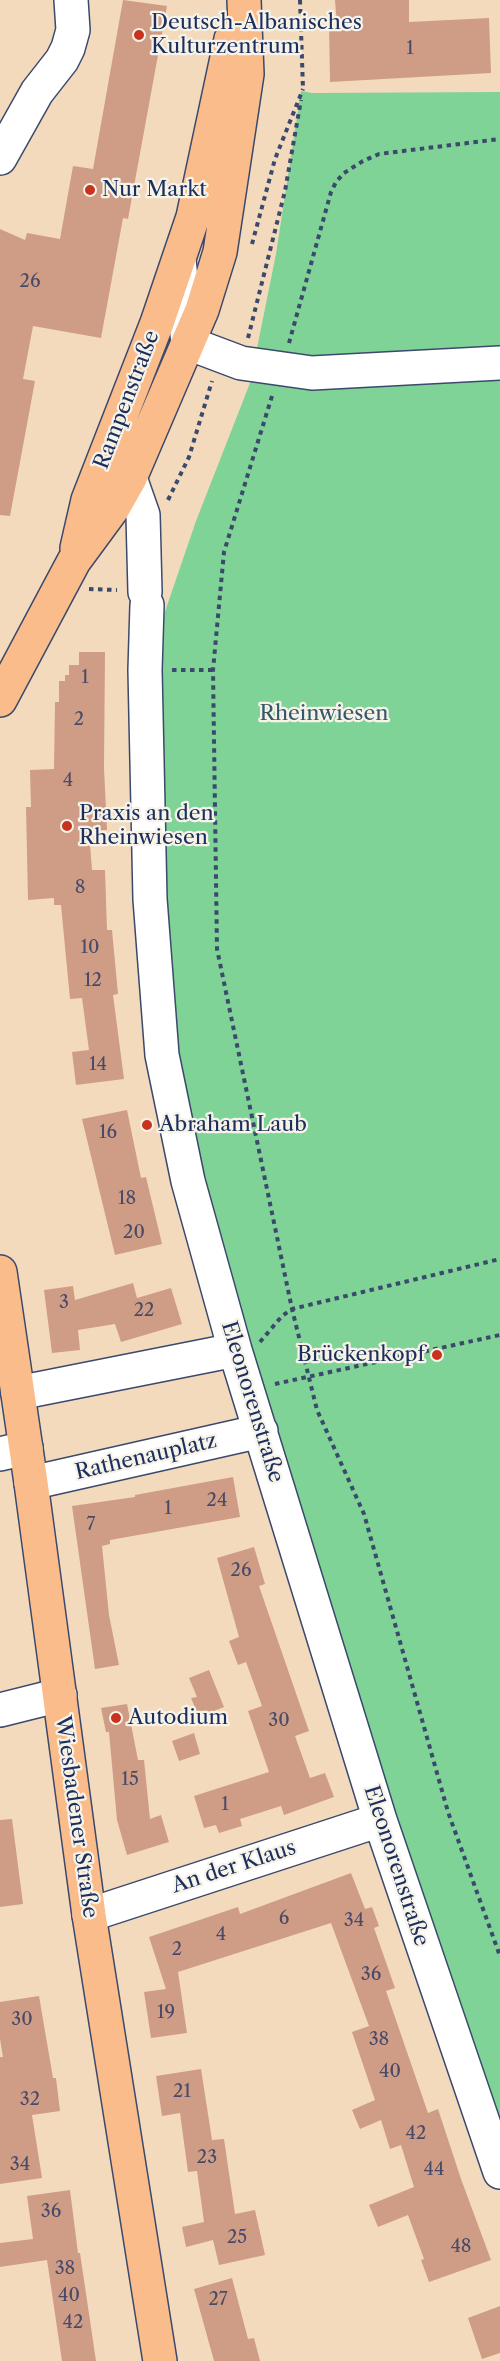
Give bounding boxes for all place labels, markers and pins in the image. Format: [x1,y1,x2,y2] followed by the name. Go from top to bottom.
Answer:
[151,10,362,60] place label: Deutsch-Albanisches Kulturzentrum
[132,28,146,42] marker: Deutsch-Albanisches Kulturzentrum
[102,177,207,203] place label: Nur Markt
[83,183,97,197] marker: Nur Markt
[79,801,214,851] place label: Praxis an den Rheinwiesen
[60,819,74,833] marker: Praxis an den Rheinwiesen
[159,1112,307,1138] place label: Abraham Laub
[140,1118,154,1132] marker: Abraham Laub
[297,1342,425,1368] place label: Brückenkopf
[430,1348,444,1362] marker: Brückenkopf
[128,1705,228,1731] place label: Autodium
[109,1711,123,1725] marker: Autodium

